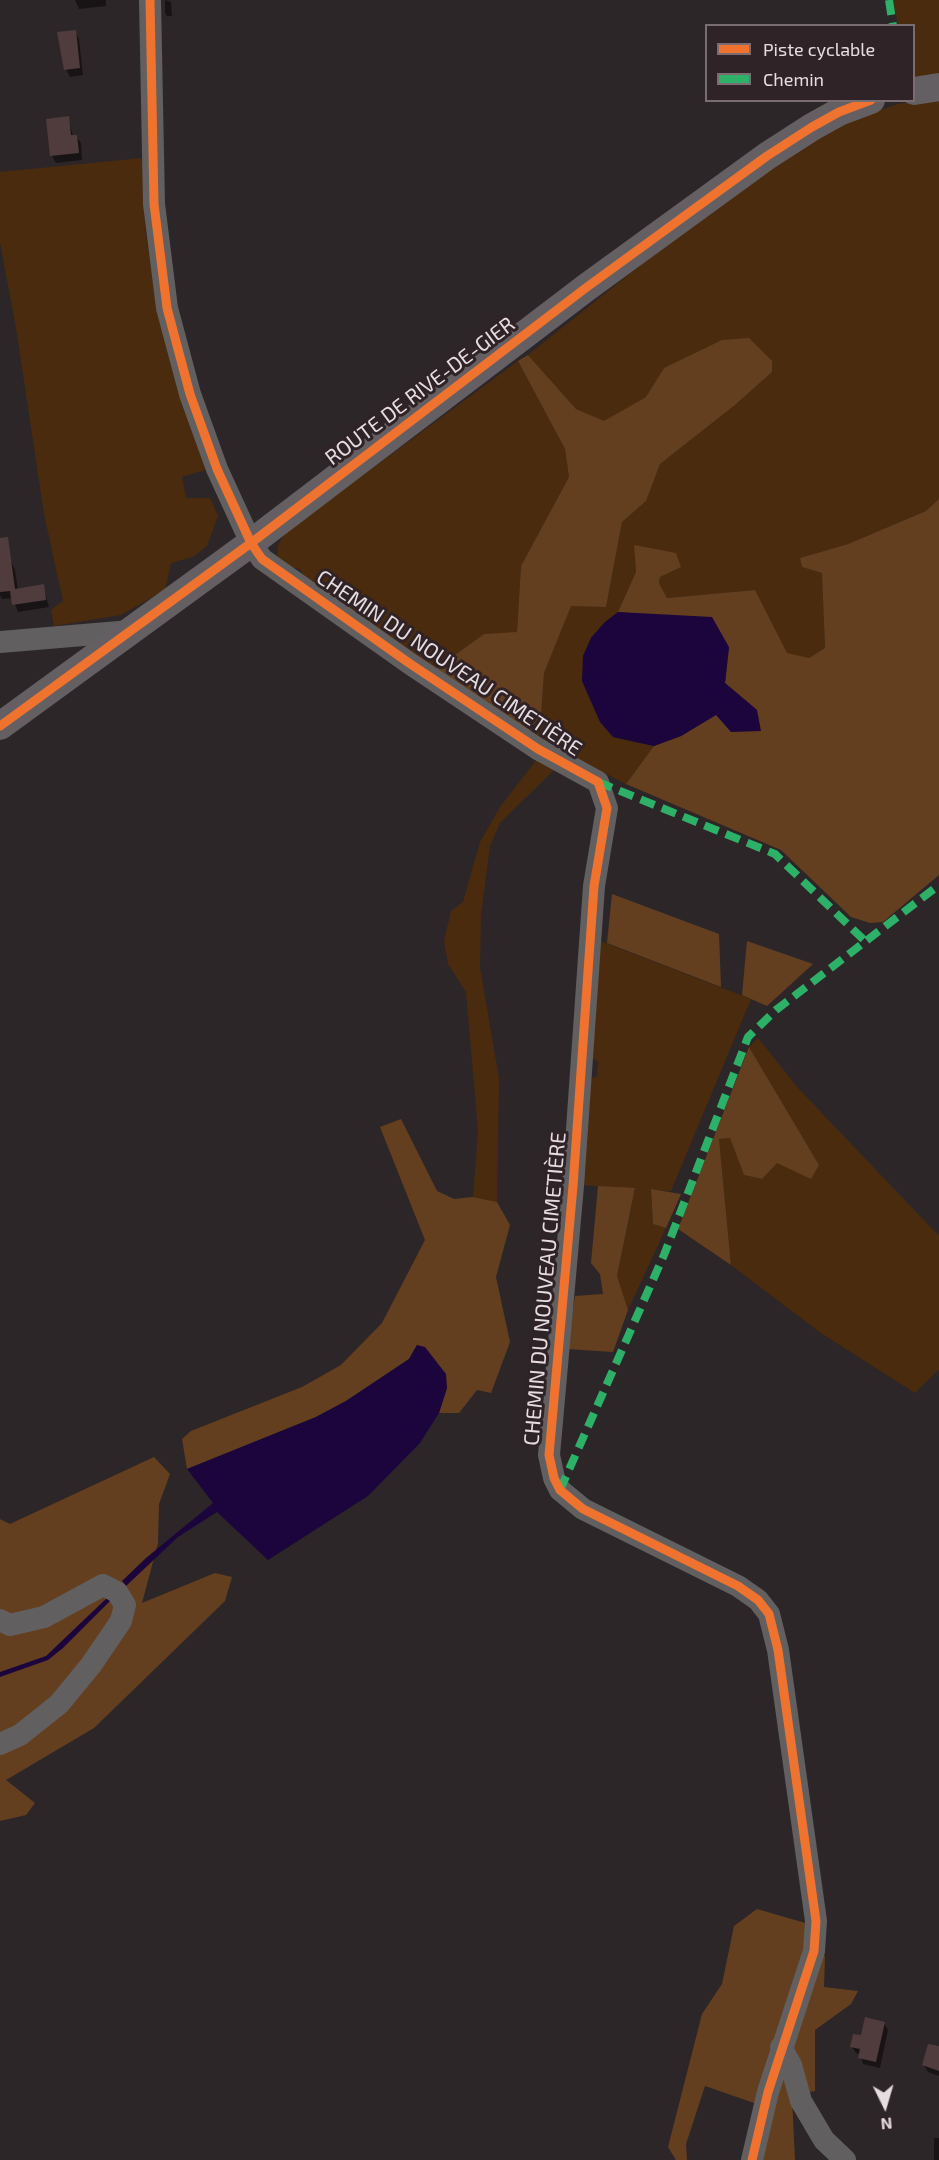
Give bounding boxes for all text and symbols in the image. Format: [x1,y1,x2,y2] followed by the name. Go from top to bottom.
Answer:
[705,24,915,102] legend
[763,38,875,60] text: Piste cyclable
[763,68,824,90] text: Chemin
[320,311,520,471] street label: ROUTE DE RIVE-DE-GIER
[312,565,586,761] street label: CHEMIN DU NOUVEAU CIMETIÈRE
[519,1131,571,1447] street label: CHEMIN DU NOUVEAU CIMETIÈRE
[855,2076,915,2136] north arrow
[880,2114,893,2134] text: N

